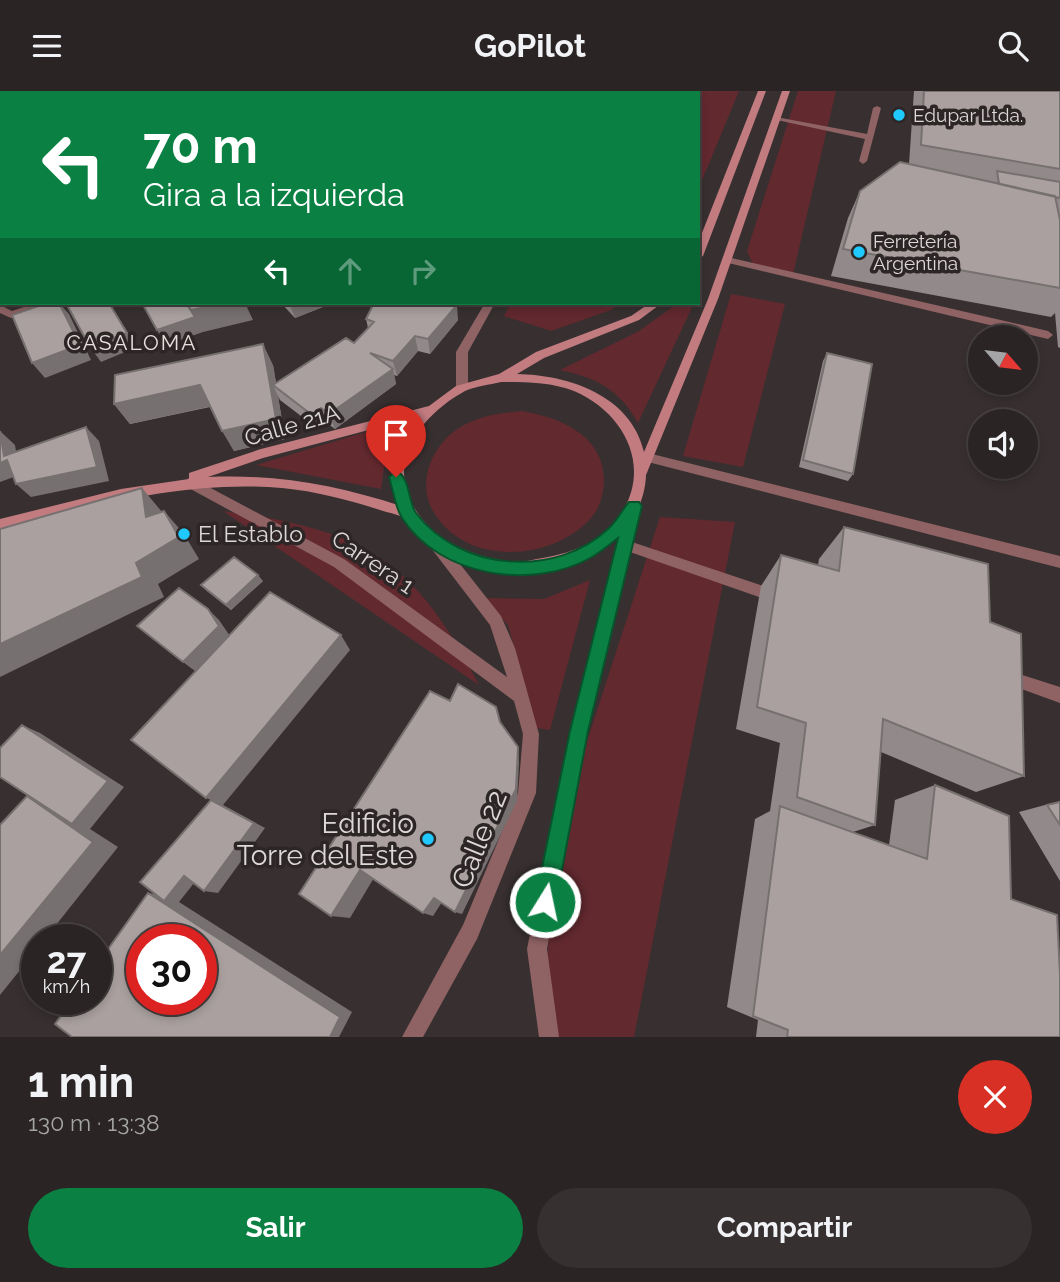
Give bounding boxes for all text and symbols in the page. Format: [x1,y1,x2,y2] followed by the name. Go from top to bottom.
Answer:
[28,27,66,65] icon: menu
[474,27,586,64] text: GoPilot
[994,27,1032,65] icon: search
[913,104,1023,126] place label: Edupar Ltda.
[891,107,907,123] marker: Edupar Ltda.
[143,117,258,174] text: 70 m
[28,119,119,210] icon: left
[143,176,405,213] text: Gira a la izquierda
[873,230,958,274] place label: Ferretería Argentina
[851,244,867,260] marker: Ferretería Argentina
[258,252,296,290] icon: left
[331,252,369,290] icon: ahead
[404,252,442,290] icon: right
[968,325,1038,395] north arrow
[968,325,1038,479] map controls
[67,330,197,355] district label: CASALOMA
[241,398,343,451] street label: Calle 21A
[366,405,426,477] pin
[968,409,1038,479] button: sound
[377,416,415,454] icon: arrive
[198,520,303,547] place label: El Establo
[327,524,420,599] street label: Carrera 1
[176,526,192,542] marker: El Establo
[445,786,514,893] street label: Calle 22
[237,807,414,872] place label: Edificio Torre del Este
[420,831,436,847] marker: Edificio Torre del Este
[508,865,582,939] position arrow
[126,924,217,1015] speed limit sign: 30
[47,940,86,981] text: 27
[43,976,90,997] text: km/h
[28,1058,134,1107] text: 1 min
[958,1060,1032,1134] button: close
[28,1109,160,1136] text: 130 m · 13:38
[28,1188,523,1268] button: Salir
[537,1188,1032,1268] button: Compartir

